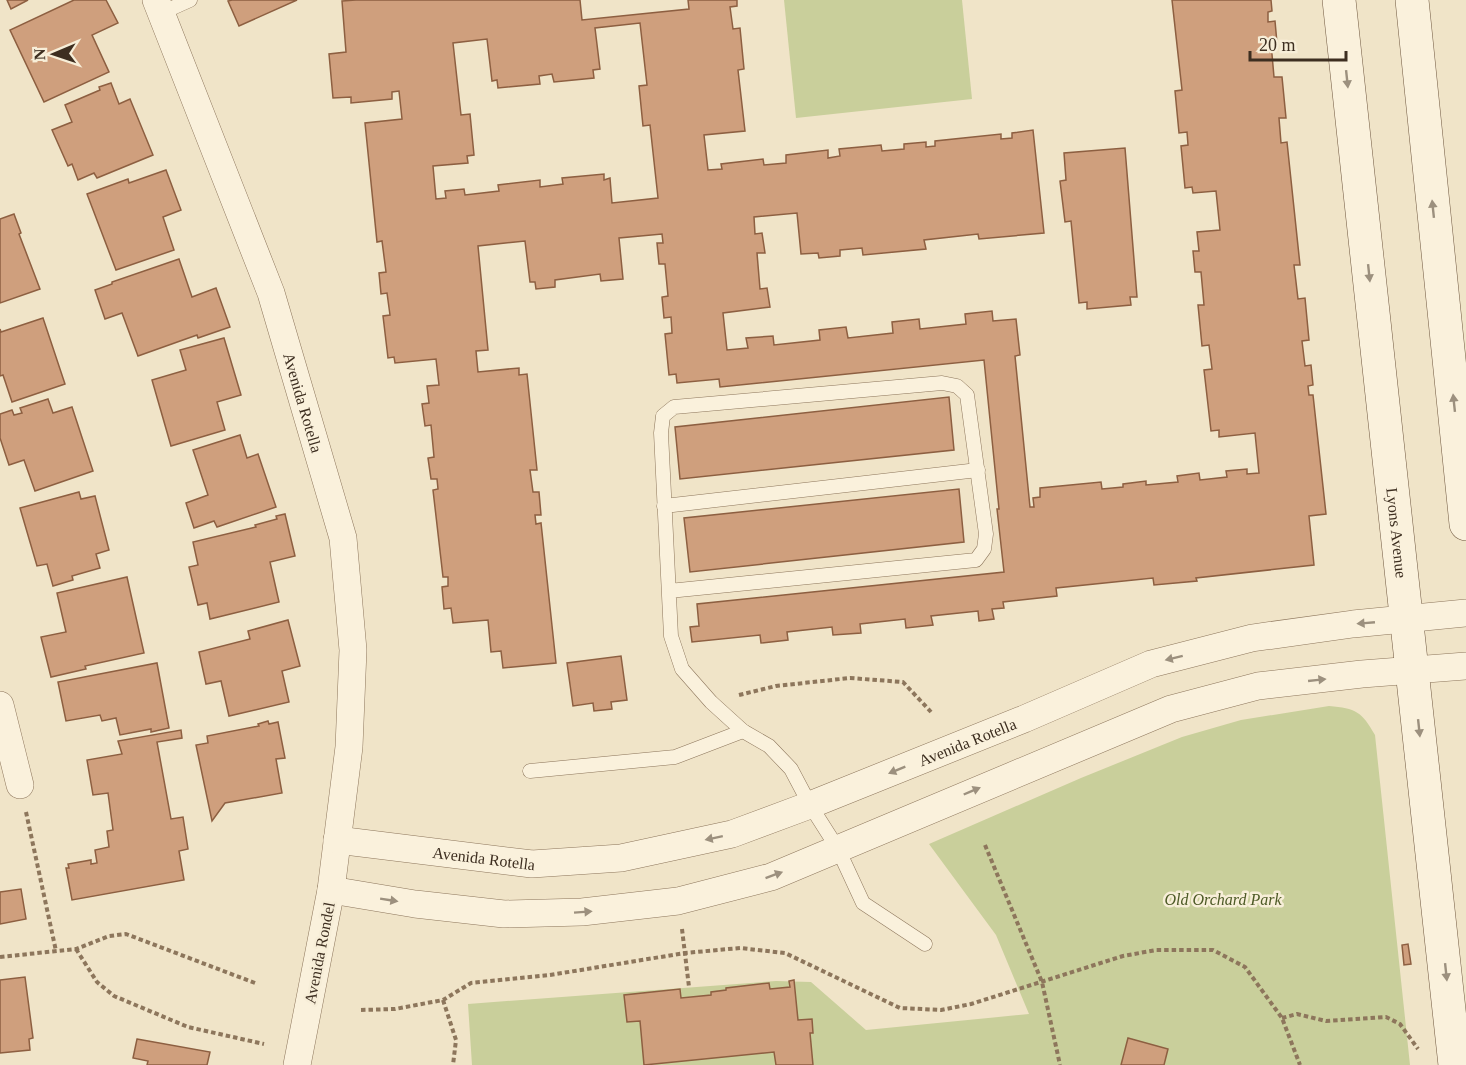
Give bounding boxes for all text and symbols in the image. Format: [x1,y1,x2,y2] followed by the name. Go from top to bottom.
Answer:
[24,24,84,84] north arrow
[1250,24,1346,62] scale bar
[1259,35,1296,55] text: 20 m
[31,48,48,61] text: N
[1343,70,1352,89] one-way arrow
[1429,200,1438,219] one-way arrow
[1364,263,1374,282] one-way arrow
[280,351,325,455] street label: Avenida Rotella
[1449,393,1459,412] one-way arrow
[1383,487,1410,579] street label: Lyons Avenue
[1356,618,1375,628] one-way arrow
[1165,653,1184,663] one-way arrow
[1307,675,1326,685] one-way arrow
[916,715,1019,769] street label: Avenida Rotella
[1414,719,1424,738] one-way arrow
[887,765,905,775] one-way arrow
[964,787,981,796] one-way arrow
[705,833,723,843] one-way arrow
[432,844,536,873] street label: Avenida Rotella
[765,870,783,880] one-way arrow
[1164,891,1282,908] park label: Old Orchard Park
[379,895,398,904] one-way arrow
[301,900,338,1005] street label: Avenida Rondel
[573,907,592,917] one-way arrow
[1441,962,1451,981] one-way arrow

